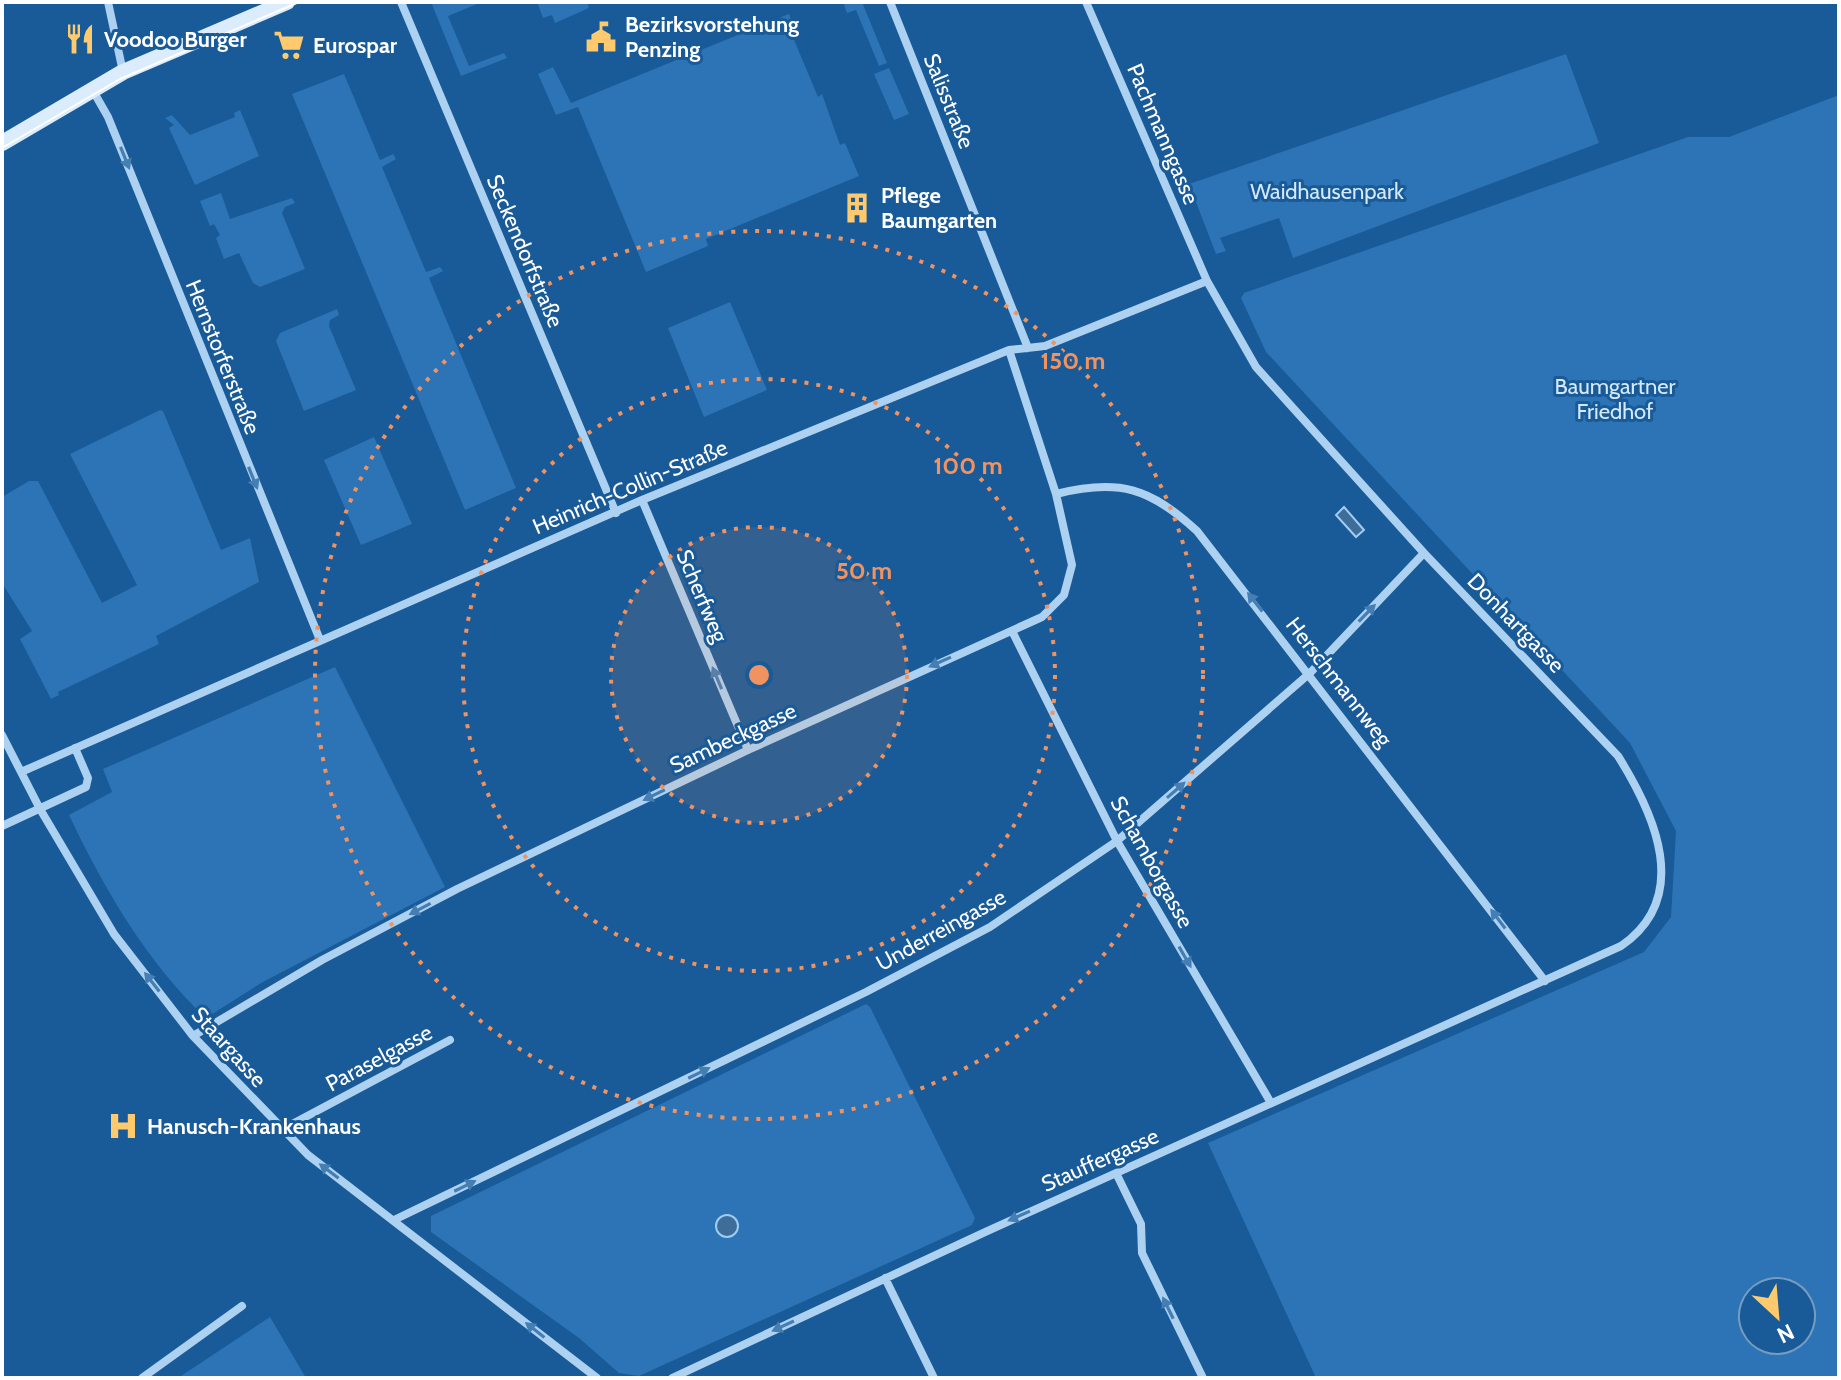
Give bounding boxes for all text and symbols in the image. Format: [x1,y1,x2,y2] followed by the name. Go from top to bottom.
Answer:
[625,11,799,63] place label: Bezirksvorstehung Penzing
[584,20,618,54] public building icon: Bezirksvorstehung Penzing
[63,22,97,56] restaurant icon: Voodoo Burger
[104,26,247,53] place label: Voodoo Burger
[272,28,306,62] supermarket icon: Eurospar
[313,32,398,59] place label: Eurospar
[918,50,980,152] street label: Salisstraße
[1121,60,1205,208] street label: Pachmanngasse
[119,146,132,170] one-way arrow
[481,171,569,331] street label: Seckendorfstraße
[1250,178,1404,205] park label: Waidhausenpark
[881,182,997,234] place label: Pflege Baumgarten
[840,191,874,225] building icon: Pflege Baumgarten
[180,276,266,438] street label: Hernstorferstraße
[1041,346,1105,375] text: 150 m
[1555,373,1675,425] park label: Baumgartner Friedhof
[528,434,732,540] street label: Heinrich-Collin-Straße
[933,451,1003,480] text: 100 m
[246,466,259,490] one-way arrow
[670,545,734,647] street label: Scherfweg
[836,556,892,585] text: 50 m
[1462,568,1570,678] street label: Donhartgasse
[1247,592,1263,612] one-way arrow
[1357,604,1375,623] one-way arrow
[1280,612,1399,753] street label: Herschmannweg
[929,656,952,669] one-way arrow
[745,661,773,689] centre of rings
[711,666,724,690] one-way arrow
[665,697,801,779] street label: Sambeckgasse
[1166,782,1186,799] one-way arrow
[642,788,665,802] one-way arrow
[1105,791,1199,933] street label: Schamborgasse
[871,883,1011,977] street label: Underreingasse
[408,902,431,915] one-way arrow
[1491,909,1507,929] one-way arrow
[1178,946,1192,968] one-way arrow
[144,972,160,992] one-way arrow
[186,1001,272,1093] street label: Staargasse
[321,1019,437,1097] street label: Paraselgasse
[687,1066,710,1079] one-way arrow
[106,1109,140,1143] hospital icon: Hanusch-Krankenhaus
[147,1113,361,1140] place label: Hanusch-Krankenhaus
[1037,1122,1163,1198] street label: Stauffergasse
[319,1163,340,1179] one-way arrow
[453,1179,476,1193] one-way arrow
[1007,1210,1031,1223] one-way arrow
[1737,1276,1817,1356] north arrow
[1162,1296,1175,1319] one-way arrow
[1773,1318,1798,1349] text: N
[772,1319,795,1333] one-way arrow
[525,1322,545,1339] one-way arrow

